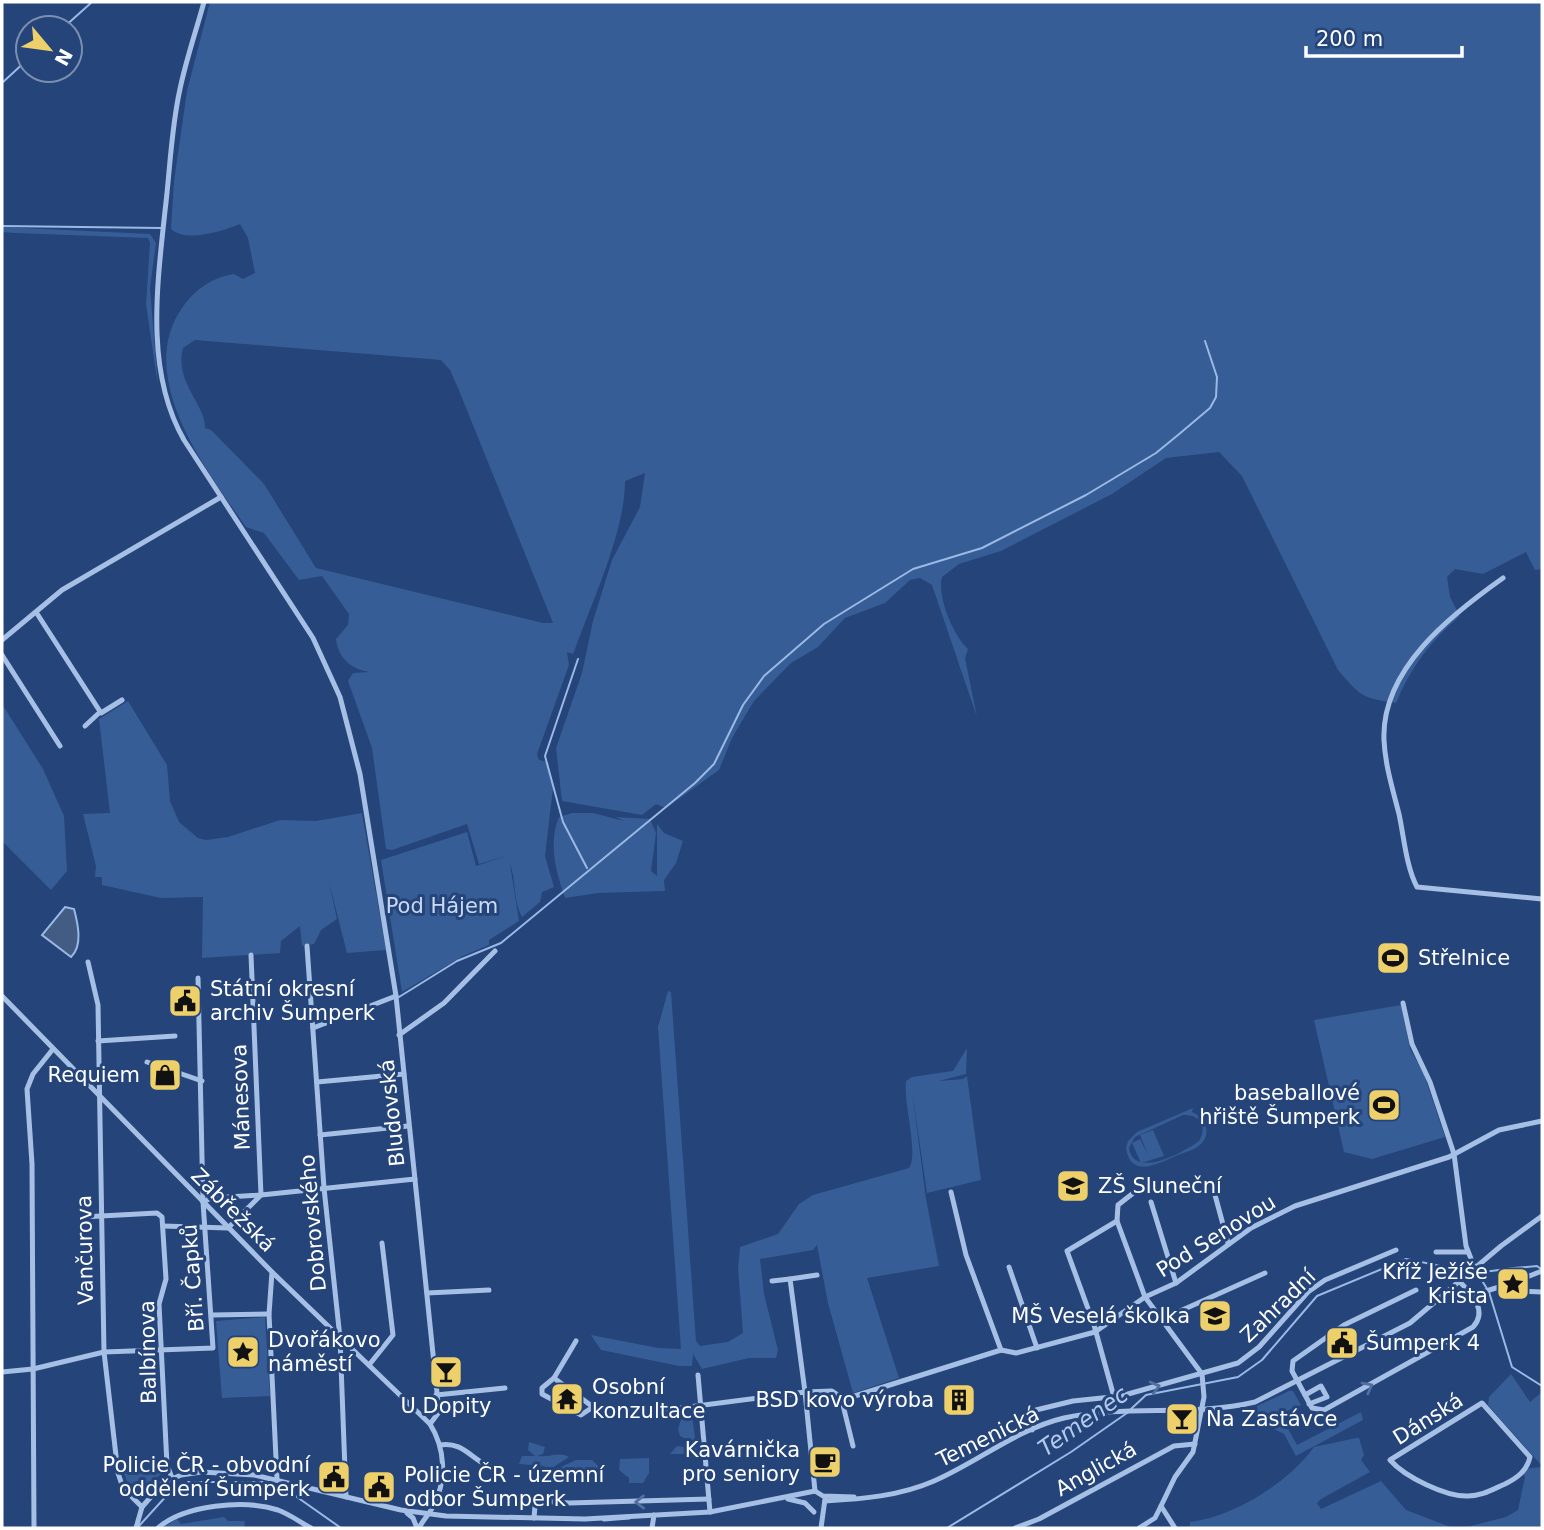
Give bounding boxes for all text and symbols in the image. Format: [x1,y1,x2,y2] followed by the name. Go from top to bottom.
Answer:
[14,14,84,84] north arrow
[1306,14,1462,58] scale bar
[1316,27,1383,51] text: 200 m
[50,45,77,70] text: N
[386,894,498,918] park label: Pod Hájem
[1374,939,1412,977] sports icon: Střelnice
[1418,946,1510,970] place label: Střelnice
[210,977,376,1025] place label: Státní okresní archiv Šumperk
[166,982,204,1020] public building icon: Státní okresní archiv Šumperk
[227,1043,255,1151] street label: Mánesova
[146,1056,184,1094] shop icon: Requiem
[374,1058,410,1168] street label: Bludovská
[48,1063,140,1087] place label: Requiem
[1199,1081,1361,1129] place label: baseballové hřiště Šumperk
[1365,1086,1403,1124] sports icon: baseballové hřiště Šumperk
[295,1154,331,1292] street label: Dobrovského
[186,1163,280,1257] street label: Zábřežská
[1054,1167,1092,1205] school or university icon: ZŠ Sluneční
[1098,1173,1223,1198] place label: ZŠ Sluneční
[1152,1190,1280,1282] street label: Pod Senovou
[72,1195,98,1305] street label: Vančurova
[176,1223,209,1333] street label: Bří. Čapků
[1382,1260,1488,1308] place label: Kříž Ježíše Krista
[1236,1264,1321,1347] street label: Zahradní
[1494,1265,1532,1303] place icon: Kříž Ježíše Krista
[1196,1297,1234,1335] school or university icon: MŠ Veselá školka
[135,1300,161,1404] street label: Balbínova
[1011,1303,1190,1328] place label: MŠ Veselá školka
[1323,1324,1361,1362] public building icon: Šumperk 4
[268,1328,381,1376] place label: Dvořákovo náměstí
[1366,1330,1480,1355] place label: Šumperk 4
[224,1333,262,1371] place icon: Dvořákovo náměstí
[427,1353,465,1391] bar icon: U Dopity
[592,1375,705,1423] place label: Osobní konzultace
[548,1380,586,1418] temple icon: Osobní konzultace
[1149,1380,1161,1395] one-way arrow
[940,1381,978,1419] building icon: BSD kovo výroba
[1033,1381,1133,1461] water label: Temenec
[1360,1382,1373,1395] one-way arrow
[756,1388,934,1412] place label: BSD kovo výroba
[1389,1388,1467,1450] street label: Dánská
[401,1394,491,1418] place label: U Dopity
[1163,1400,1201,1438] bar icon: Na Zastávce
[932,1402,1043,1473] street label: Temenická
[1206,1407,1337,1431] place label: Na Zastávce
[1051,1437,1141,1501] street label: Anglická
[682,1438,800,1486] place label: Kavárnička pro seniory
[806,1443,844,1481] cafe icon: Kavárnička pro seniory
[102,1452,311,1501] place label: Policie ČR - obvodní oddělení Šumperk
[315,1458,353,1496] public building icon: Policie ČR - obvodní oddělení Šumperk
[404,1462,606,1511] place label: Policie ČR - územní odbor Šumperk
[360,1468,398,1506] public building icon: Policie ČR - územní odbor Šumperk
[635,1494,645,1510] one-way arrow

